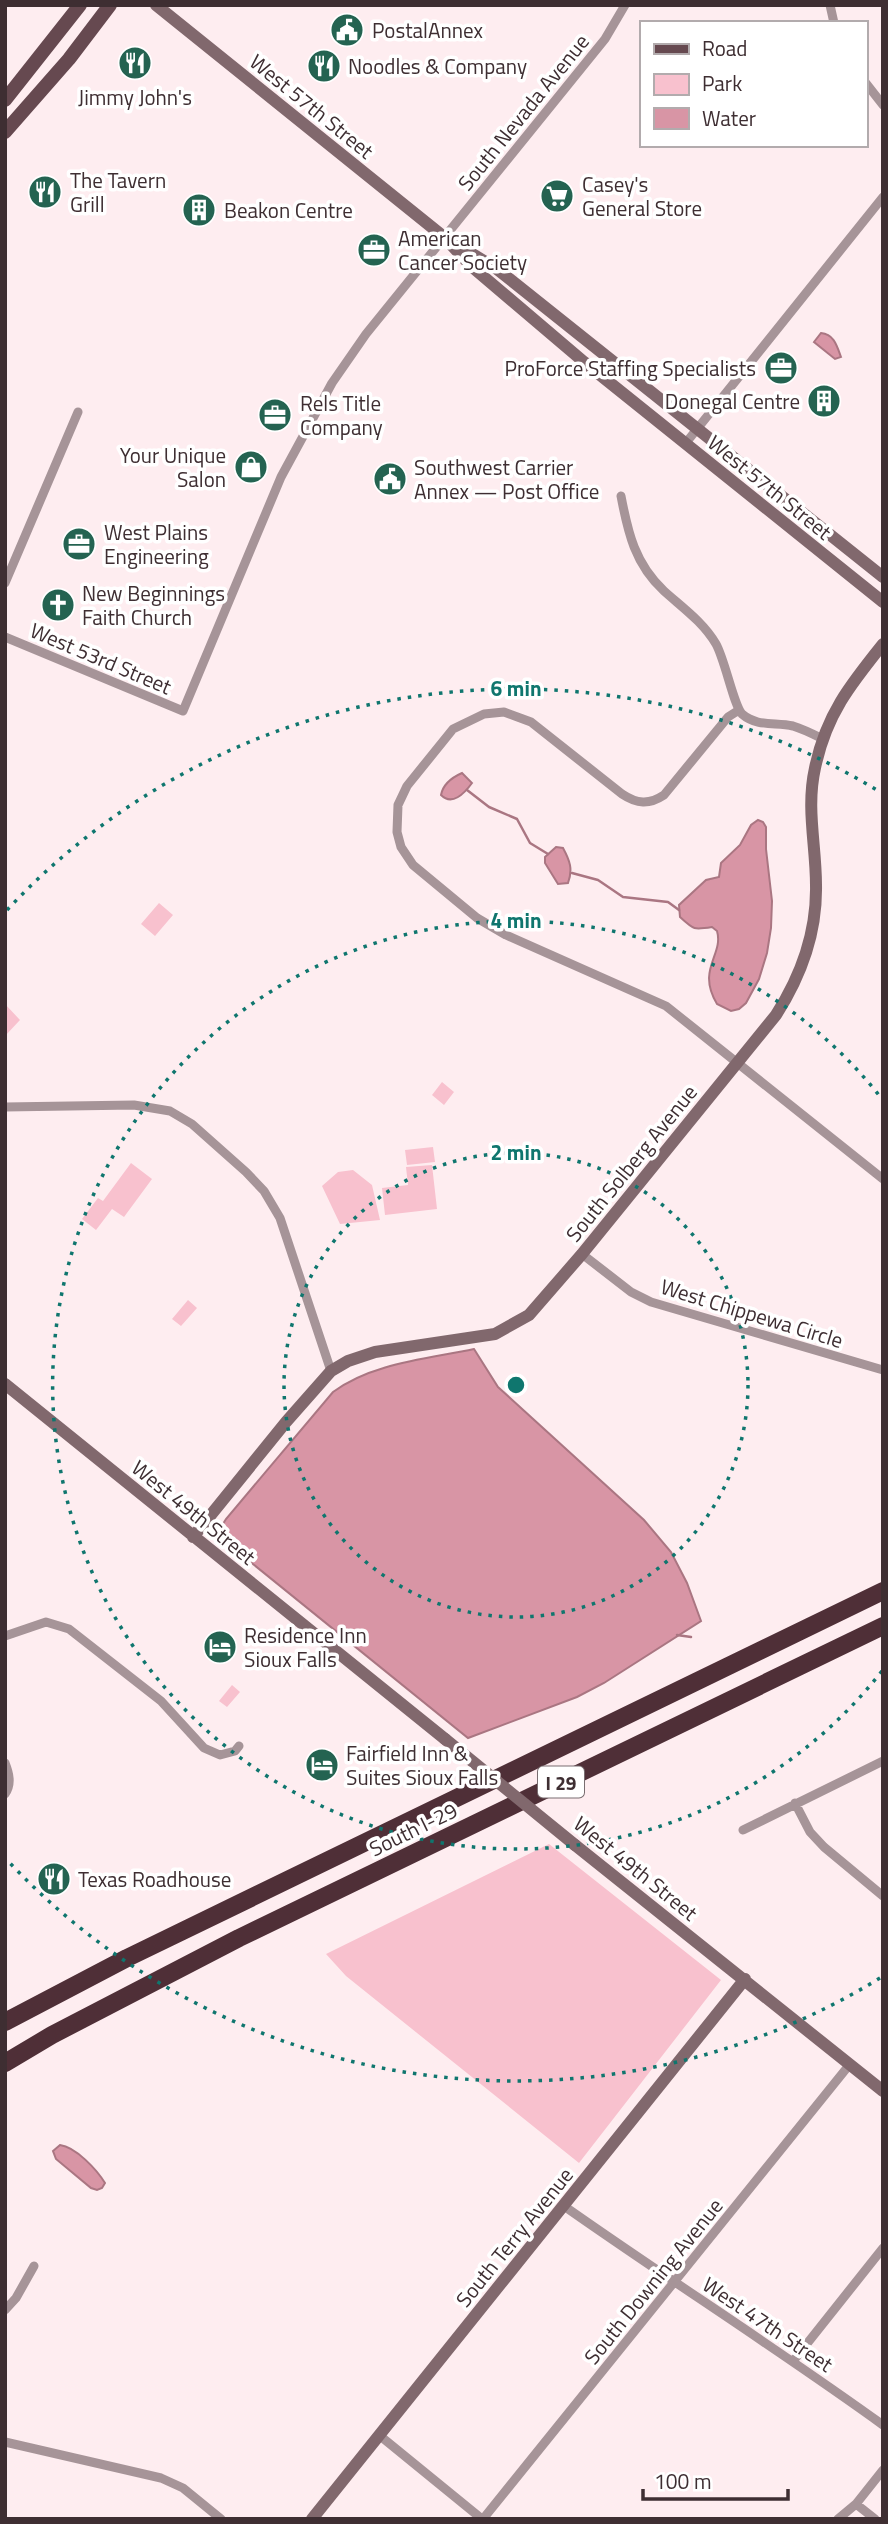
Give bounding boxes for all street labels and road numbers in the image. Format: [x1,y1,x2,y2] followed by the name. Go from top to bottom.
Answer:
[450,27,596,197] street label: South Nevada Avenue
[243,46,381,166] street label: West 57th Street
[701,427,839,547] street label: West 57th Street
[25,614,177,702] street label: West 53rd Street
[557,1078,705,1248] street label: South Solberg Avenue
[657,1270,847,1356] street label: West Chippewa Circle
[125,1452,263,1572] street label: West 49th Street
[538,1766,584,1798] road number: I 29
[363,1794,463,1864] street label: South I-29
[567,1808,705,1928] street label: West 49th Street
[448,2160,580,2314] street label: South Terry Avenue
[576,2191,730,2371] street label: South Downing Avenue
[696,2268,840,2380] street label: West 47th Street

